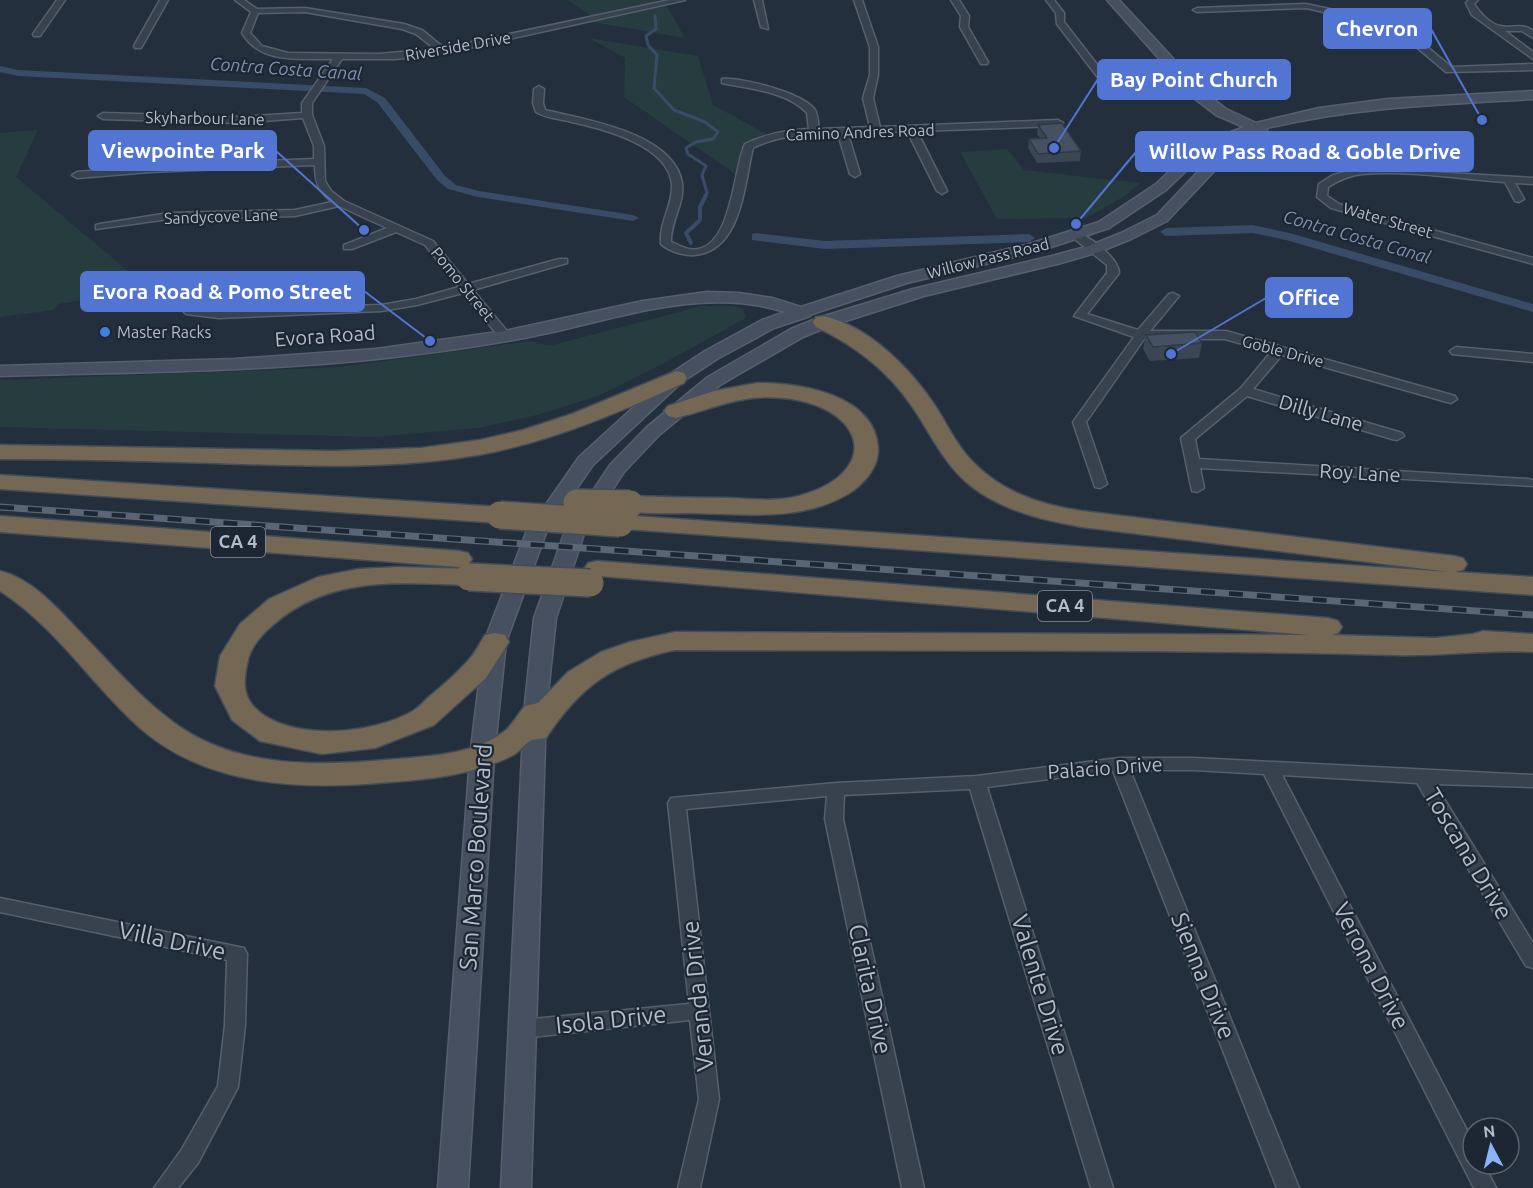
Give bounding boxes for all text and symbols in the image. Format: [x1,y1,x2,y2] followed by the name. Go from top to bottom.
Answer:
[1324,9,1431,48] callout: Chevron
[1336,16,1418,40] text: Chevron
[404,28,512,64] street label: Riverside Drive
[209,53,363,83] water label: Contra Costa Canal
[1098,60,1290,99] callout: Bay Point Church
[1110,67,1278,91] text: Bay Point Church
[145,108,265,128] street label: Skyharbour Lane
[785,120,935,144] street label: Camino Andres Road
[89,131,276,170] callout: Viewpointe Park
[1136,132,1473,171] callout: Willow Pass Road & Goble Drive
[101,138,265,162] text: Viewpointe Park
[1149,139,1461,163] text: Willow Pass Road & Goble Drive
[1341,199,1435,242] street label: Water Street
[164,205,278,227] street label: Sandycove Lane
[1281,205,1433,267] water label: Contra Costa Canal
[925,234,1051,282] street label: Willow Pass Road
[428,243,499,325] street label: Pomo Street
[81,272,364,311] callout: Evora Road & Pomo Street
[1266,278,1352,317] callout: Office
[92,279,352,303] text: Evora Road & Pomo Street
[1278,285,1340,309] text: Office
[274,321,376,350] street label: Evora Road
[117,323,212,341] place label: Master Racks
[98,325,112,339] marker: Master Racks
[1240,331,1326,371] street label: Goble Drive
[1276,390,1366,436] street label: Dilly Lane
[1319,459,1401,486] street label: Roy Lane
[211,527,265,557] road number: CA 4
[1038,591,1092,621] road number: CA 4
[454,743,497,971] street label: San Marco Boulevard
[1047,752,1163,783] street label: Palacio Drive
[1419,783,1518,924] street label: Toscana Drive
[1328,898,1415,1034] street label: Verona Drive
[1166,909,1241,1043] street label: Sienna Drive
[1006,911,1075,1058] street label: Valente Drive
[116,916,228,965] street label: Villa Drive
[676,919,719,1073] street label: Veranda Drive
[844,921,897,1056] street label: Clarita Drive
[554,1000,668,1039] street label: Isola Drive
[1461,1116,1521,1176] north arrow
[1482,1121,1496,1141] text: N

